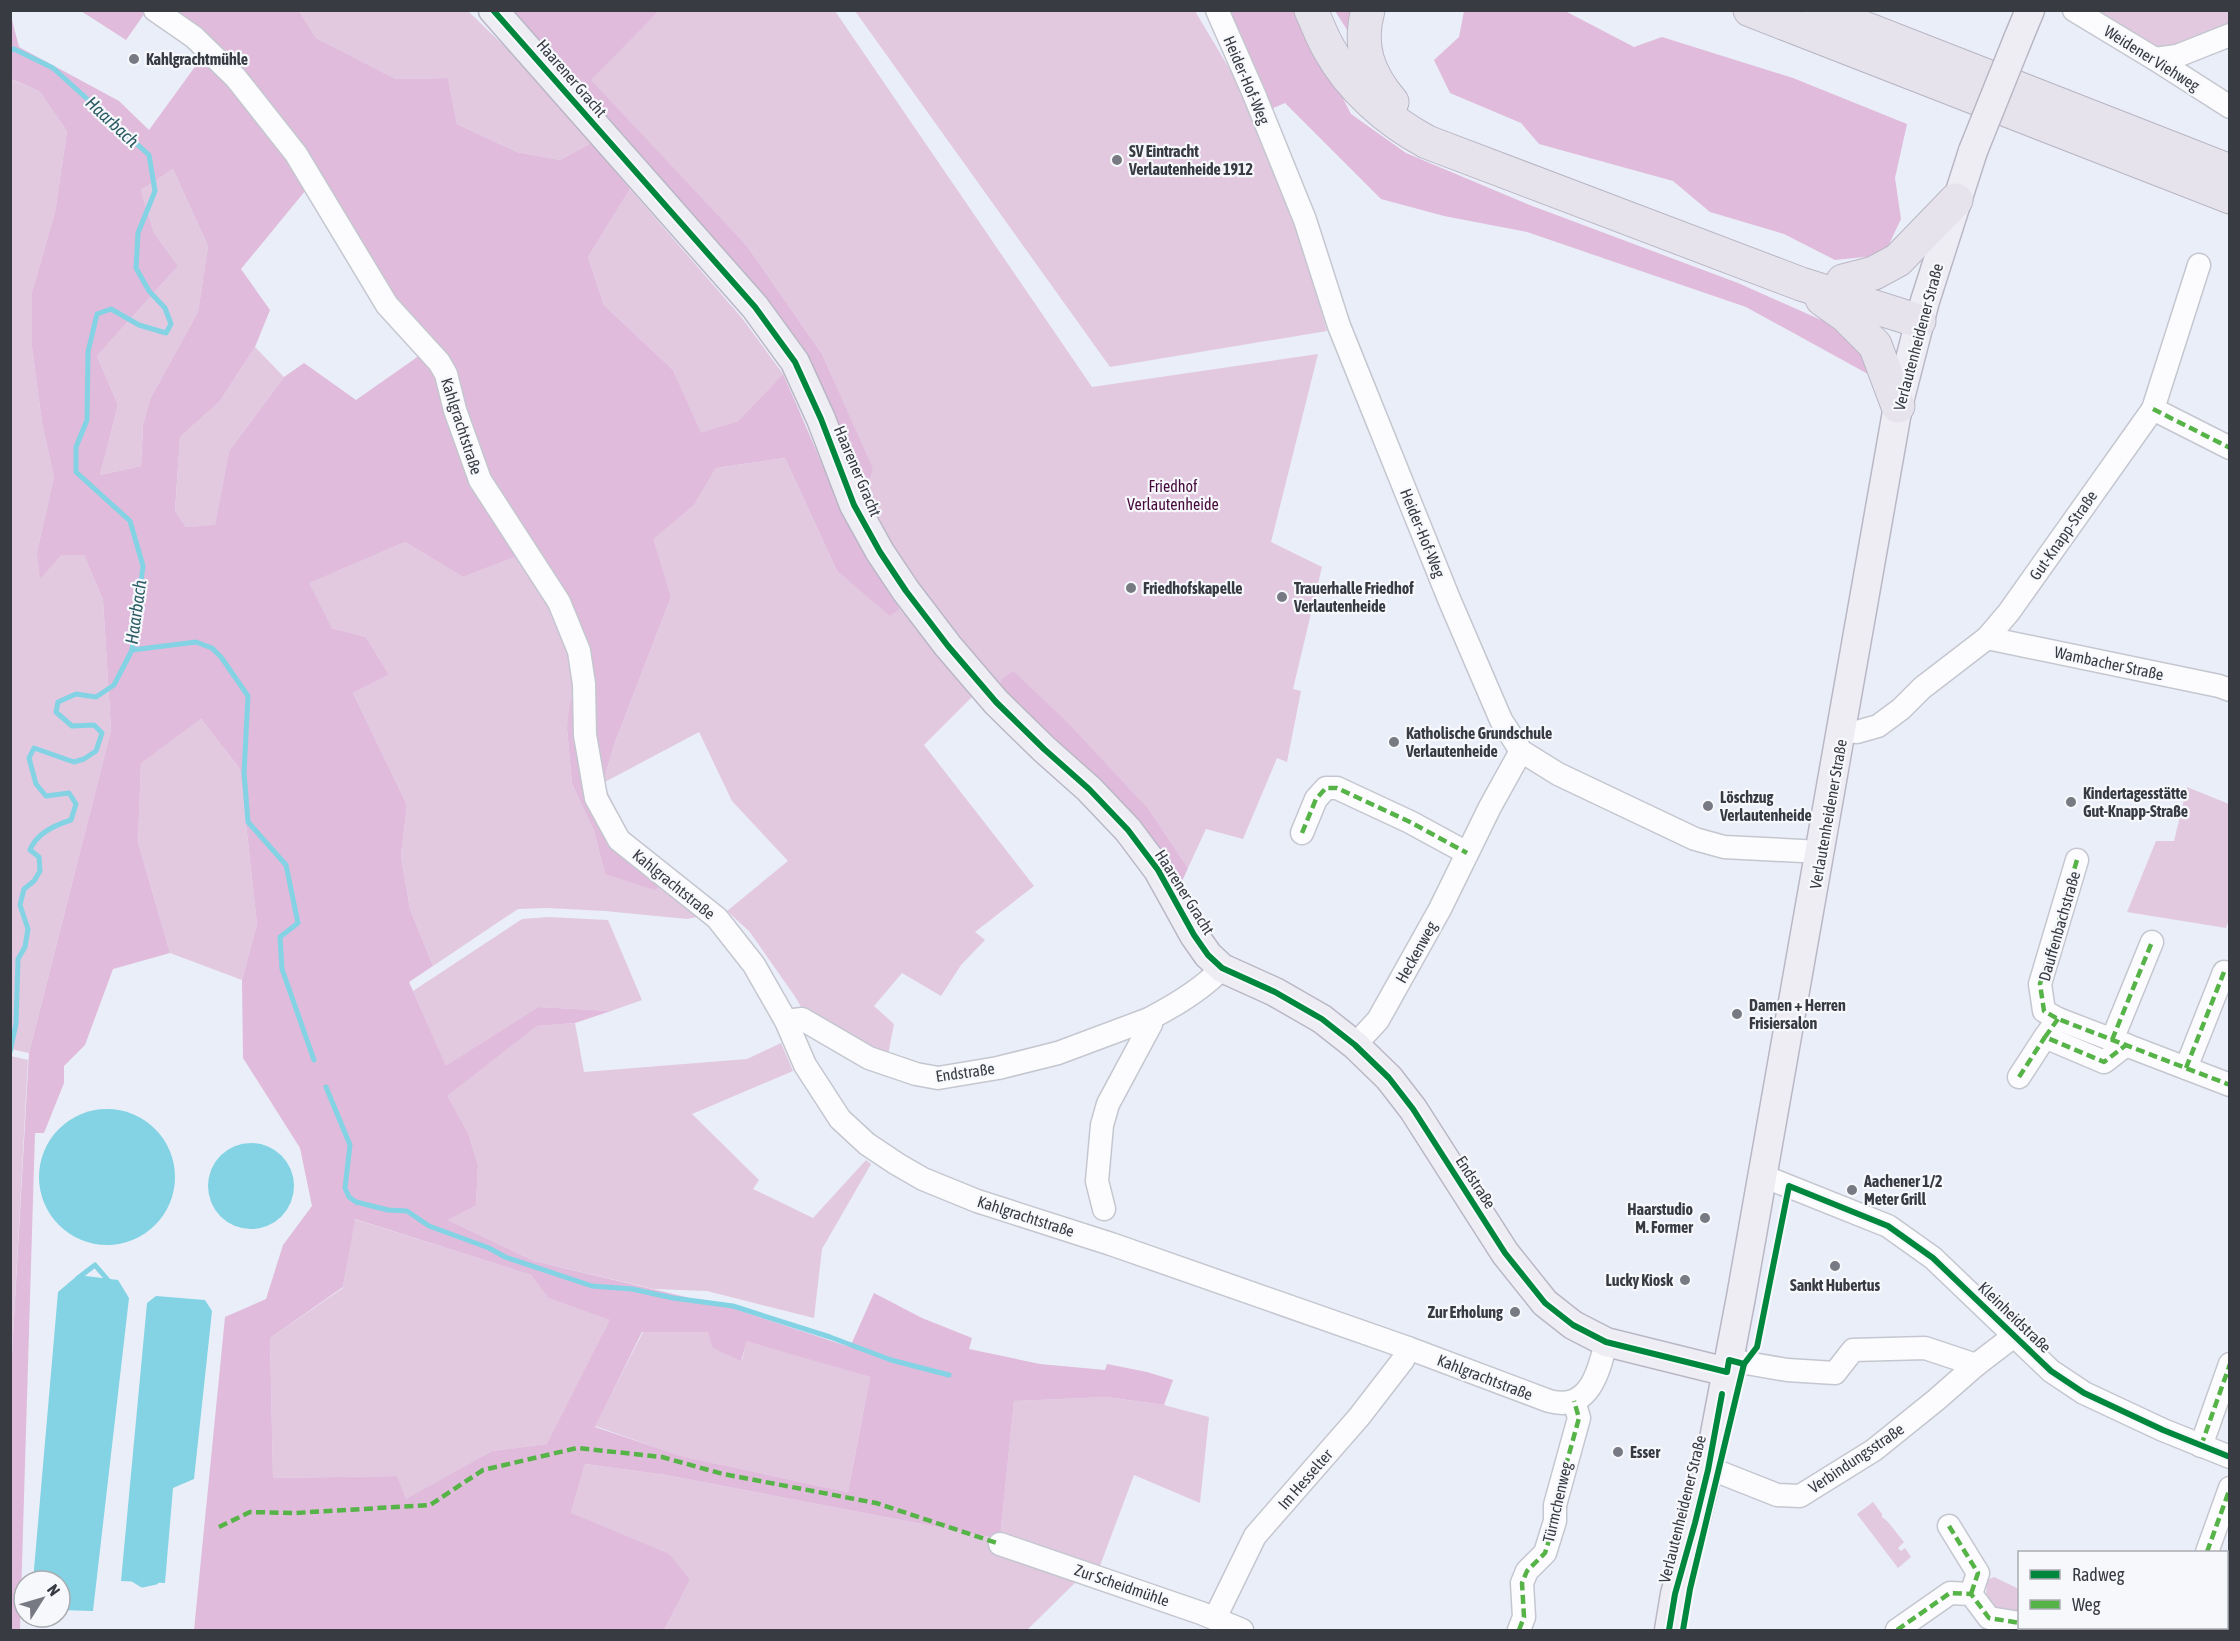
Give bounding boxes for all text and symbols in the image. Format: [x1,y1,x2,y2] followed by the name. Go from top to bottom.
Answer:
[2101,22,2203,95] street label: Weidener Viehweg
[1219,33,1274,127] street label: Heider-Hof-Weg
[533,36,611,121] street label: Haarener Gracht
[146,50,248,68] place label: Kahlgrachtmühle
[127,52,141,66] marker: Kahlgrachtmühle
[81,92,143,152] water label: Haarbach
[1128,142,1253,178] place label: SV Eintracht Verlautenheide 1912
[1110,153,1124,167] marker: SV Eintracht Verlautenheide 1912
[1890,261,1946,413] street label: Verlautenheidener Straße
[437,375,486,477] street label: Kahlgrachtstraße
[831,423,885,519] street label: Haarener Gracht
[1127,477,1219,513] park label: Friedhof Verlautenheide
[1396,486,1449,581] street label: Heider-Hof-Weg
[2026,487,2101,584] street label: Gut-Knapp-Straße
[121,578,150,645] water label: Haarbach
[1143,579,1243,597] place label: Friedhofskapelle
[1293,579,1414,615] place label: Trauerhalle Friedhof Verlautenheide
[1124,581,1138,595] marker: Friedhofskapelle
[1275,590,1289,604] marker: Trauerhalle Friedhof Verlautenheide
[2053,643,2165,683] street label: Wambacher Straße
[1405,724,1552,760] place label: Katholische Grundschule Verlautenheide
[1387,735,1401,749] marker: Katholische Grundschule Verlautenheide
[1806,738,1850,890] street label: Verlautenheidener Straße
[2083,784,2188,820] place label: Kindertagesstätte Gut-Knapp-Straße
[1719,788,1812,824] place label: Löschzug Verlautenheide
[2064,795,2078,809] marker: Kindertagesstätte Gut-Knapp-Straße
[1701,799,1715,813] marker: Löschzug Verlautenheide
[629,845,719,923] street label: Kahlgrachtstraße
[1152,846,1218,938] street label: Haarener Gracht
[2035,869,2083,983] street label: Dauffenbachstraße
[1392,918,1441,986] street label: Heckenweg
[1749,996,1846,1032] place label: Damen + Herren Frisiersalon
[1730,1007,1744,1021] marker: Damen + Herren Frisiersalon
[935,1059,995,1085] street label: Endstraße
[1452,1152,1500,1212] street label: Endstraße
[1863,1172,1943,1208] place label: Aachener 1/2 Meter Grill
[1845,1183,1859,1197] marker: Aachener 1/2 Meter Grill
[975,1192,1077,1241] street label: Kahlgrachtstraße
[1627,1200,1693,1236] place label: Haarstudio M. Former
[1698,1211,1712,1225] marker: Haarstudio M. Former
[1828,1259,1842,1273] marker: Sankt Hubertus
[1606,1271,1674,1289] place label: Lucky Kiosk
[1678,1273,1692,1287] marker: Lucky Kiosk
[1790,1276,1880,1294] place label: Sankt Hubertus
[1975,1278,2055,1356] street label: Kleinheidstraße
[1428,1303,1503,1321] place label: Zur Erholung
[1508,1305,1522,1319] marker: Zur Erholung
[1434,1351,1535,1404] street label: Kahlgrachtstraße
[1805,1420,1908,1497] street label: Verbindungsstraße
[1655,1433,1709,1585] street label: Verlautenheidener Straße
[1630,1443,1660,1461] place label: Esser
[1274,1445,1336,1513] street label: Im Hesselter
[1611,1445,1625,1459] marker: Esser
[1539,1460,1576,1544] street label: Türmchenweg
[2018,1551,2228,1629] legend
[1072,1560,1172,1610] street label: Zur Scheidmühle
[2072,1564,2125,1585] text: Radweg
[12,1569,72,1629] north arrow
[44,1581,64,1599] text: N
[2072,1594,2101,1615] text: Weg

